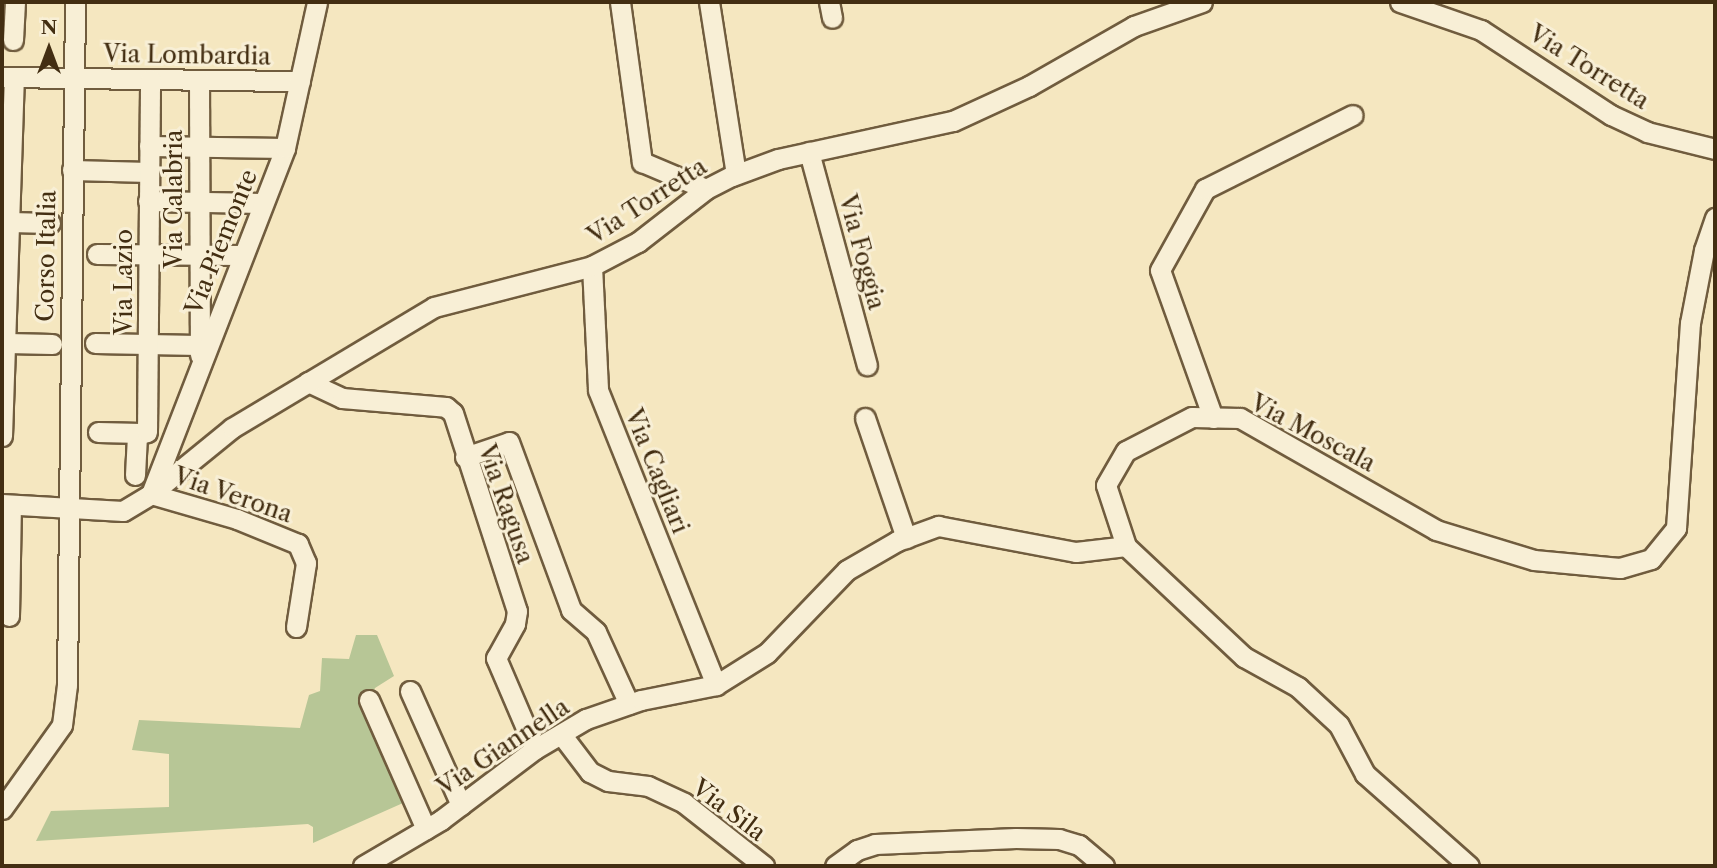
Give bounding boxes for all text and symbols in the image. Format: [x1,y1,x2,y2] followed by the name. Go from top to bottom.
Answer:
[14,14,84,84] north arrow
[41,16,57,39] text: N
[1523,18,1655,116] street label: Via Torretta
[103,39,271,71] street label: Via Lombardia
[160,129,188,269] street label: Via Calabria
[582,152,712,250] street label: Via Torretta
[179,165,263,319] street label: Via Piemonte
[30,190,62,322] street label: Corso Italia
[833,191,891,313] street label: Via Foggia
[110,229,138,335] street label: Via Lazio
[1246,388,1380,478] street label: Via Moscala
[619,404,695,538] street label: Via Cagliari
[472,440,540,568] street label: Via Ragusa
[169,461,297,529] street label: Via Verona
[431,692,575,802] street label: Via Giannella
[686,773,772,847] street label: Via Sila

